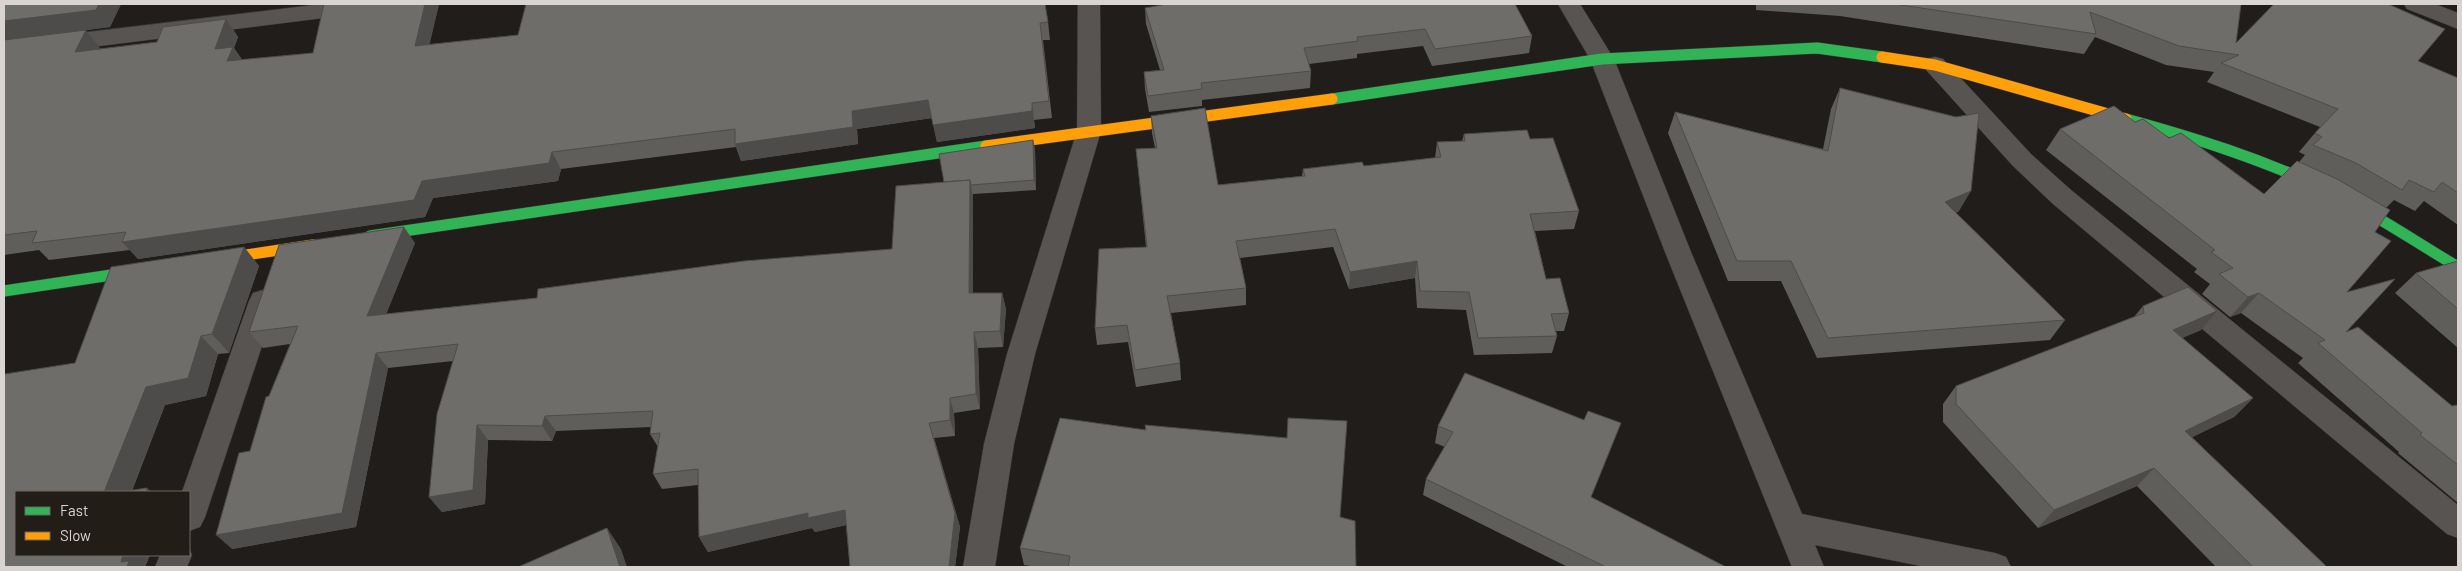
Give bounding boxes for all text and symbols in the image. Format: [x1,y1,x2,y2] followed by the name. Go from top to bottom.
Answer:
[15,491,190,556] legend
[60,501,88,519] text: Fast
[60,526,91,544] text: Slow

